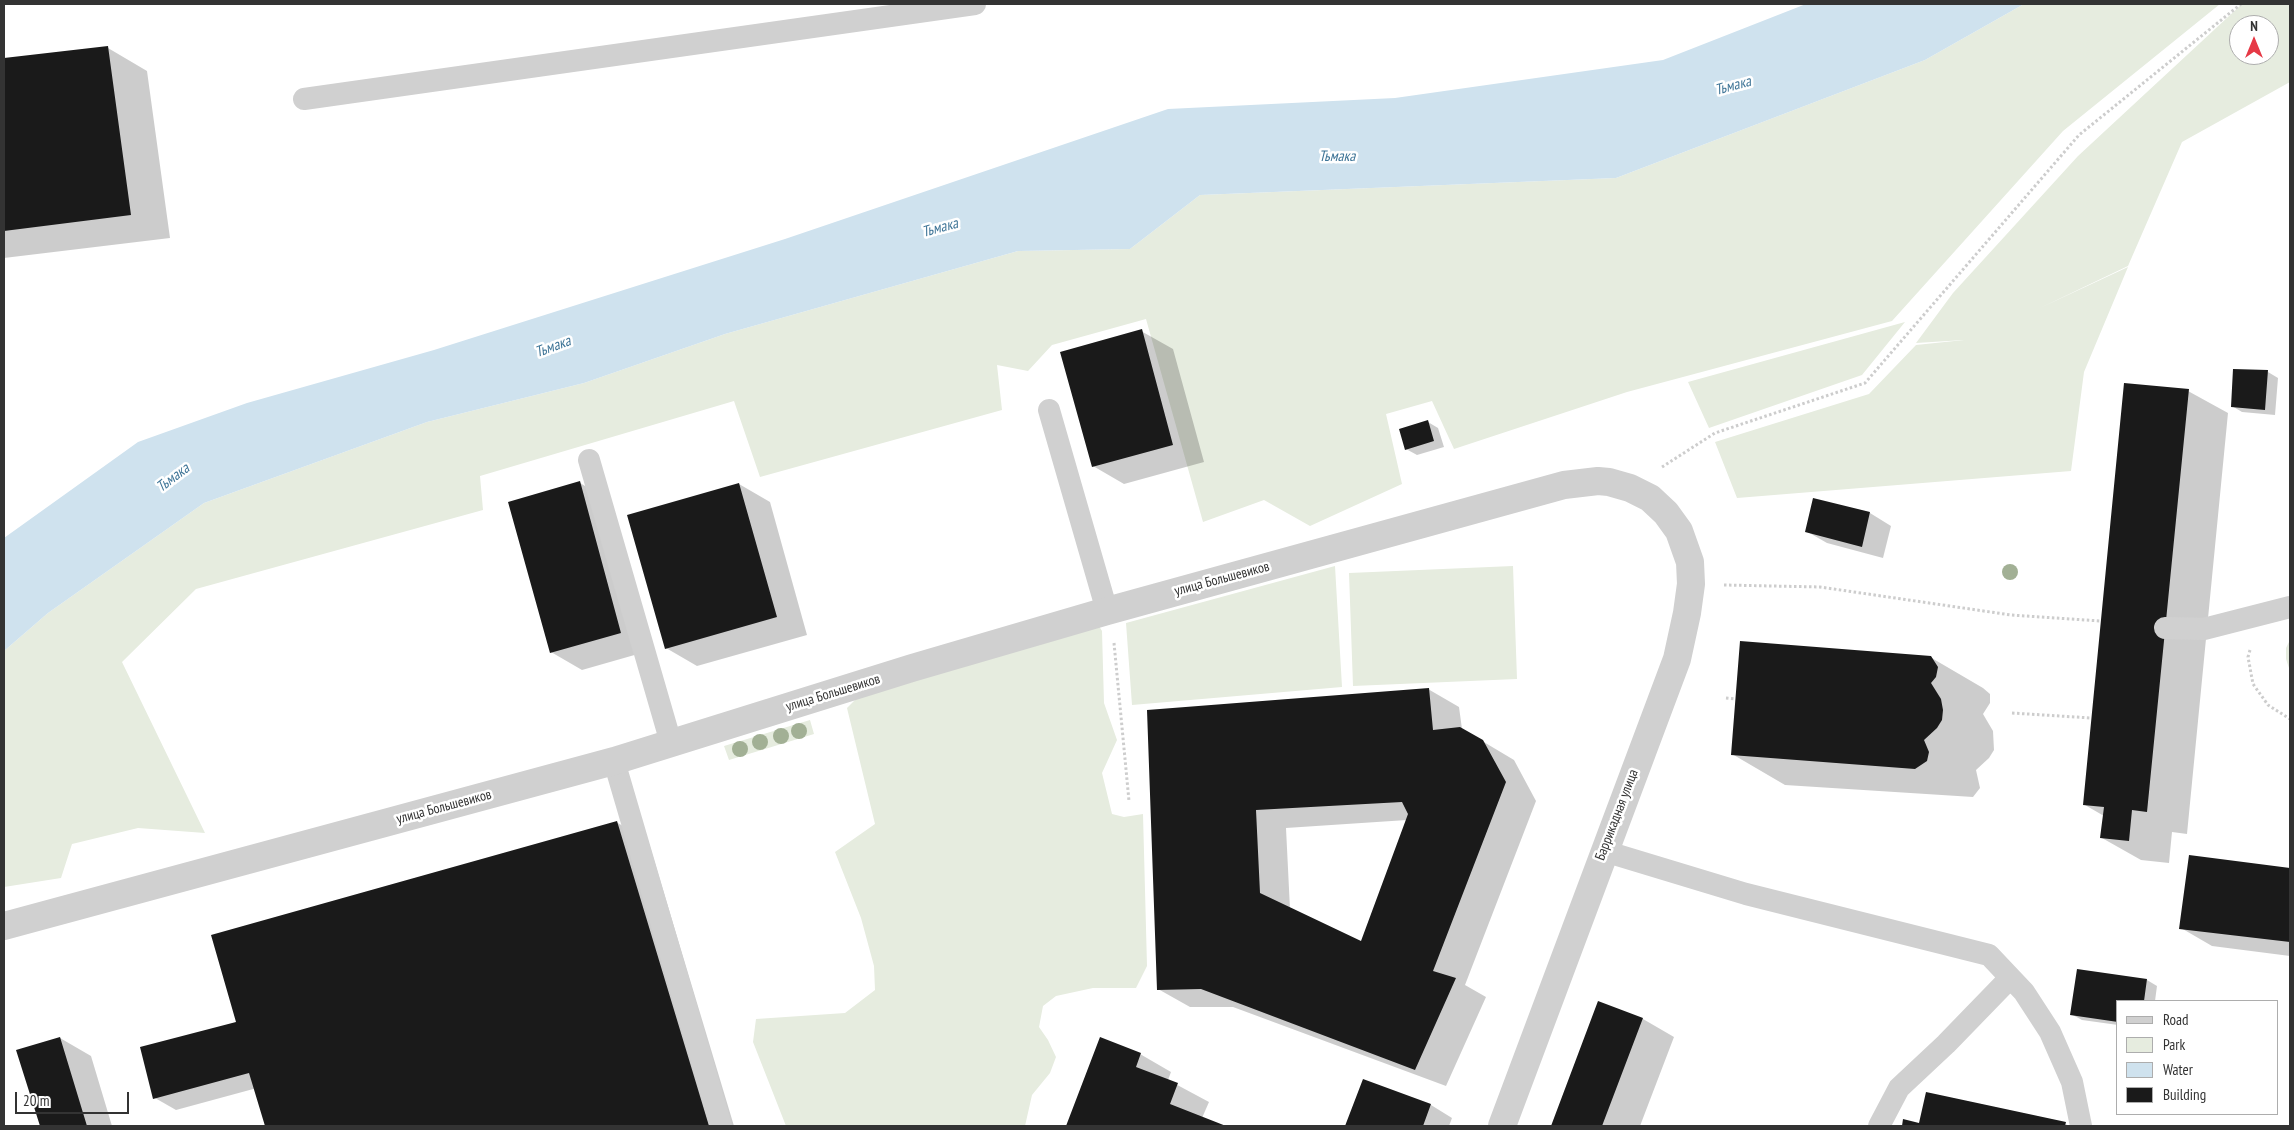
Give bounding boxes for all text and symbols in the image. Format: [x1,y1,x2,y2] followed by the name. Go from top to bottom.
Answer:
[2229,15,2279,65] north arrow
[2250,17,2258,35] text: N
[1713,73,1753,99] water label: Тьмака
[1319,148,1355,166] water label: Тьмака
[920,215,960,241] water label: Тьмака
[533,332,573,362] water label: Тьмака
[153,460,193,496] water label: Тьмака
[1173,558,1271,600] street label: улица Большевиков
[784,671,882,715] street label: улица Большевиков
[1592,767,1642,863] street label: Баррикадная улица
[395,786,493,828] street label: улица Большевиков
[2116,1000,2279,1115] legend
[2163,1010,2189,1029] text: Road
[2163,1035,2185,1054] text: Park
[2163,1060,2193,1079] text: Water
[18,1082,131,1114] scale bar
[2163,1085,2206,1104] text: Building
[23,1091,49,1110] text: 20 m

